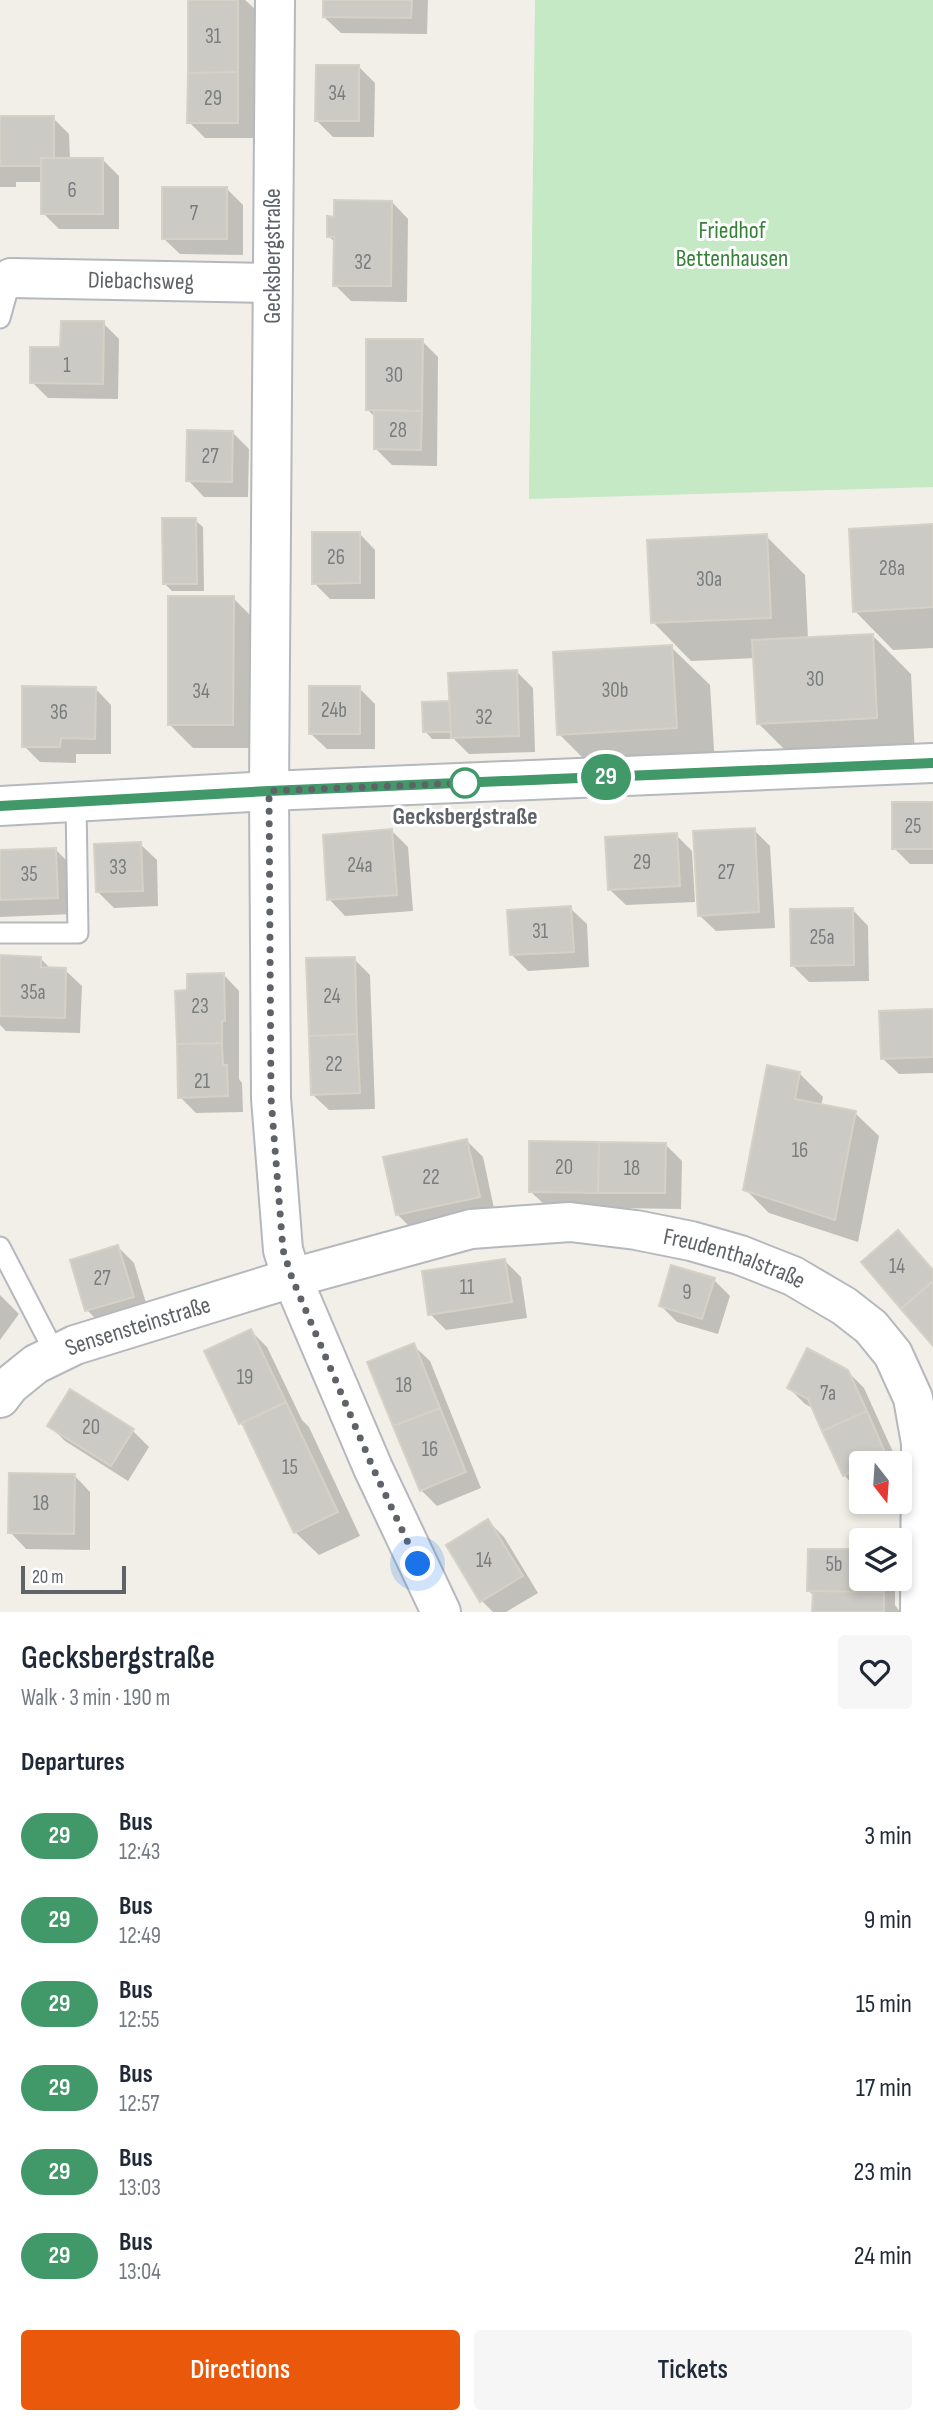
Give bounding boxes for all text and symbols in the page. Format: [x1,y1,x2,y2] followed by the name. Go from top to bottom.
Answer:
[205,24,222,49] house number: 31
[328,81,346,106] house number: 34
[204,86,222,111] house number: 29
[67,178,77,203] house number: 6
[258,188,287,324] street label: Gecksbergstraße
[190,201,199,226] house number: 7
[676,216,788,273] park label: Friedhof Bettenhausen
[354,250,372,275] house number: 32
[88,265,194,297] street label: Diebachsweg
[63,353,71,378] house number: 1
[385,363,403,388] house number: 30
[389,418,407,443] house number: 28
[201,444,219,469] house number: 27
[327,545,345,570] house number: 26
[879,556,905,581] house number: 28a
[696,567,722,592] house number: 30a
[806,667,824,692] house number: 30
[602,678,628,703] house number: 30b
[192,679,210,704] house number: 34
[321,698,347,723] house number: 24b
[50,700,68,725] house number: 36
[475,705,493,730] house number: 32
[574,754,638,800] line badge: 29
[595,762,617,791] text: 29
[450,768,480,798] marker: Gecksbergstraße
[393,802,537,831] place label: Gecksbergstraße
[904,814,922,839] house number: 25
[633,850,651,875] house number: 29
[347,853,373,878] house number: 24a
[109,855,127,880] house number: 33
[717,860,735,885] house number: 27
[20,862,38,887] house number: 35
[532,919,549,944] house number: 31
[809,925,835,950] house number: 25a
[20,980,46,1005] house number: 35a
[323,984,341,1009] house number: 24
[191,994,209,1019] house number: 23
[325,1052,343,1077] house number: 22
[194,1069,211,1094] house number: 21
[792,1138,808,1163] house number: 16
[555,1155,573,1180] house number: 20
[624,1156,640,1181] house number: 18
[422,1165,440,1190] house number: 22
[661,1222,811,1295] street label: Freudenthalstraße
[889,1254,905,1279] house number: 14
[93,1266,111,1291] house number: 27
[460,1275,475,1300] house number: 11
[682,1280,692,1305] house number: 9
[60,1290,214,1363] street label: Sensensteinstraße
[237,1365,253,1390] house number: 19
[396,1373,412,1398] house number: 18
[820,1381,836,1406] house number: 7a
[82,1415,100,1440] house number: 20
[422,1437,438,1462] house number: 16
[849,1451,912,1514] north arrow
[849,1451,912,1591] map controls
[282,1455,298,1480] house number: 15
[33,1491,49,1516] house number: 18
[849,1528,912,1591] button: layers
[400,1546,435,1581] your location
[476,1548,492,1573] house number: 14
[825,1552,843,1577] house number: 5b
[21,1563,126,1595] scale bar
[32,1566,64,1589] text: 20 m
[838,1635,912,1709] button: heart
[21,1638,215,1678] text: Gecksbergstraße
[21,1684,170,1712] text: Walk · 3 min · 190 m
[21,1747,125,1778] text: Departures
[119,1807,153,1838] text: Bus
[49,1821,70,1850] text: 29
[864,1821,912,1852] text: 3 min
[119,1838,160,1866] text: 12:43
[119,1891,153,1922] text: Bus
[49,1905,70,1934] text: 29
[864,1905,912,1936] text: 9 min
[119,1922,161,1950] text: 12:49
[119,1975,153,2006] text: Bus
[49,1989,70,2018] text: 29
[856,1989,912,2020] text: 15 min
[119,2006,160,2034] text: 12:55
[119,2059,153,2090] text: Bus
[49,2073,70,2102] text: 29
[856,2073,912,2104] text: 17 min
[119,2090,159,2118] text: 12:57
[119,2143,153,2174] text: Bus
[49,2157,70,2186] text: 29
[854,2157,912,2188] text: 23 min
[119,2174,161,2202] text: 13:03
[119,2227,153,2258] text: Bus
[49,2241,70,2270] text: 29
[854,2241,912,2272] text: 24 min
[119,2258,161,2286] text: 13:04
[21,2330,460,2410] button: Directions
[474,2330,912,2410] button: Tickets

